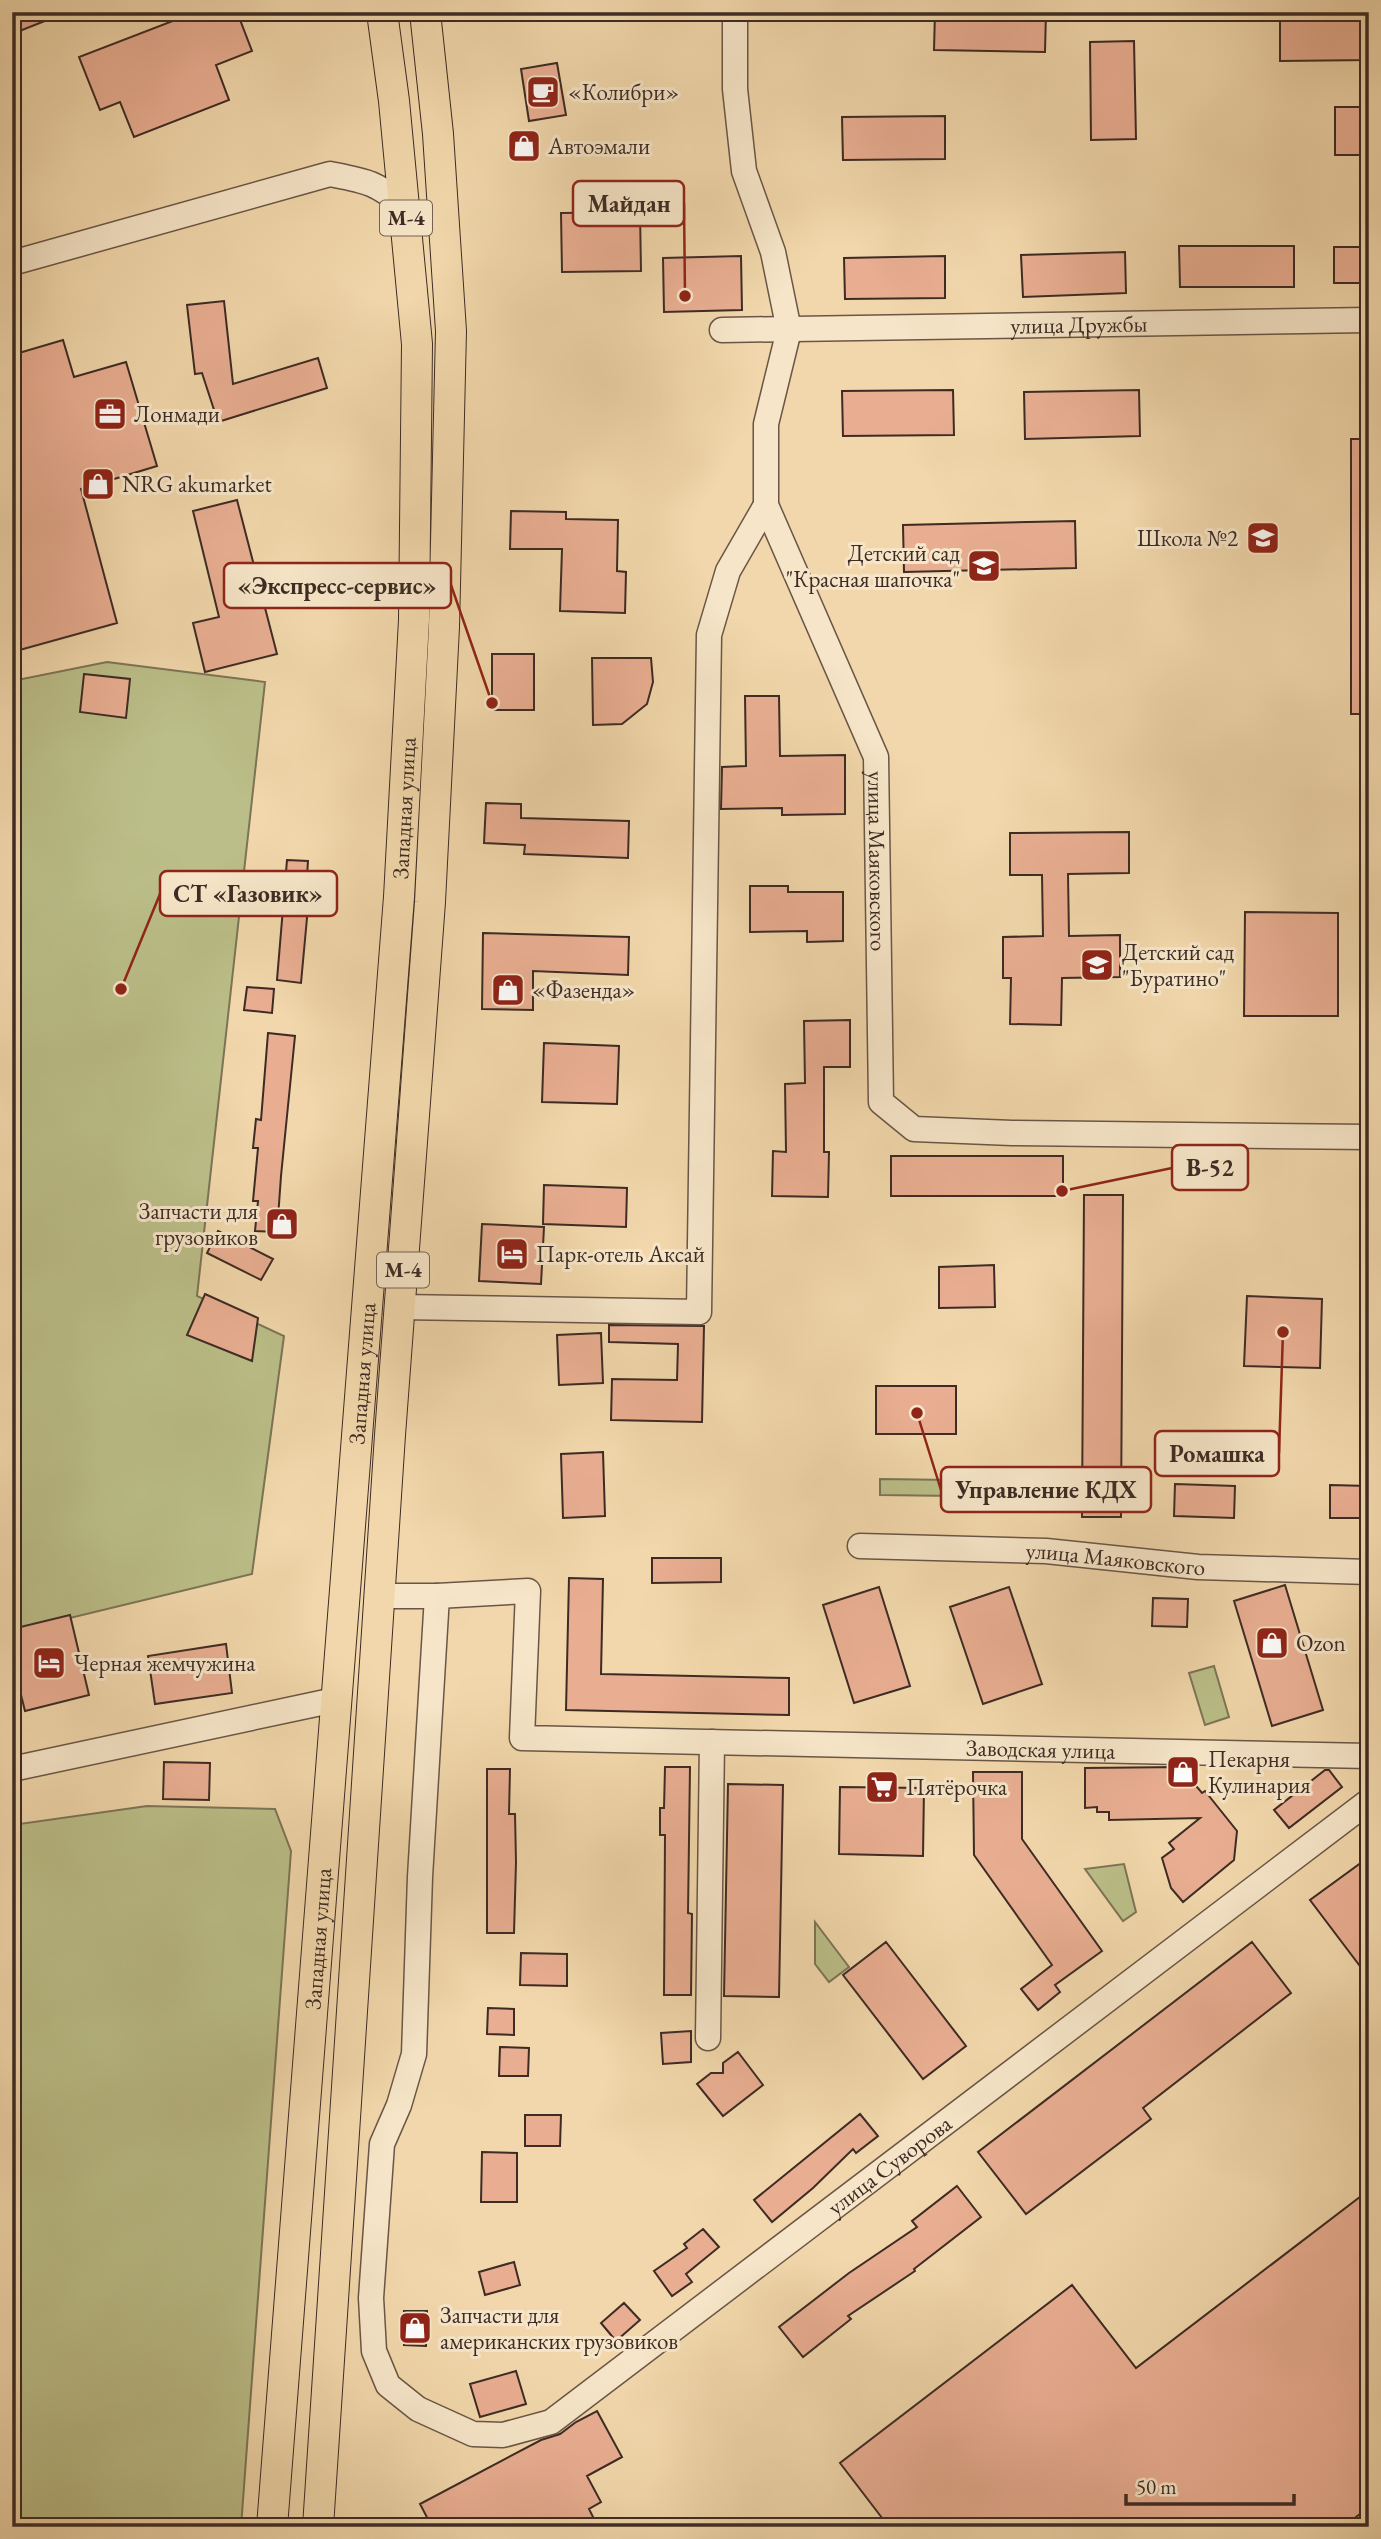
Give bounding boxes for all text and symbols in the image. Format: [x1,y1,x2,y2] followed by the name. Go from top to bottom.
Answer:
[524,73,562,111] cafe icon: «Колибри»
[568,77,679,107] place label: «Колибри»
[505,127,543,165] shop icon: Автоэмали
[547,131,650,161] place label: Автоэмали
[573,181,684,226] callout: Майдан
[587,188,671,219] text: Майдан
[380,200,432,235] road number: М-4
[1010,308,1148,341] street label: улица Дружбы
[91,395,129,433] office icon: Лонмади
[134,399,220,429] place label: Лонмади
[79,465,117,503] shop icon: NRG akumarket
[122,469,273,499] place label: NRG akumarket
[1244,519,1282,557] school or university icon: Школа №2
[1137,523,1238,553] place label: Школа №2
[786,538,961,594] place label: Детский сад "Красная шапочка"
[965,547,1003,585] school or university icon: Детский сад "Красная шапочка"
[224,563,451,608] callout: «Экспресс-сервис»
[237,570,437,601] text: «Экспресс-сервис»
[385,736,423,880] street label: Западная улица
[861,771,894,951] street label: улица Маяковского
[160,871,337,916] callout: СТ «Газовик»
[173,878,323,909] text: СТ «Газовик»
[1122,937,1235,993] place label: Детский сад "Буратино"
[1078,946,1116,984] school or university icon: Детский сад "Буратино"
[489,971,527,1009] shop icon: «Фазенда»
[532,975,635,1005] place label: «Фазенда»
[1172,1145,1248,1190] callout: В-52
[1186,1152,1234,1183] text: В-52
[139,1196,258,1252] place label: Запчасти для грузовиков
[263,1205,301,1243] shop icon: Запчасти для грузовиков
[493,1235,531,1273] hotel icon: Парк-отель Аксай
[536,1239,705,1269] place label: Парк-отель Аксай
[377,1252,429,1288] road number: М-4
[341,1301,382,1445] street label: Западная улица
[1155,1431,1279,1476] callout: Ромашка
[1169,1438,1265,1469] text: Ромашка
[941,1467,1151,1512] callout: Управление КДХ
[954,1474,1137,1505] text: Управление КДХ
[1025,1535,1206,1582] street label: улица Маяковского
[1253,1624,1291,1662] shop icon: Ozon
[1296,1628,1346,1658] place label: Ozon
[30,1644,68,1682] hotel icon: Черная жемчужина
[74,1648,256,1678] place label: Черная жемчужина
[966,1732,1116,1766] street label: Заводская улица
[1208,1744,1311,1800] place label: Пекарня Кулинария
[1164,1753,1202,1791] shop icon: Пекарня Кулинария
[863,1768,901,1806] supermarket icon: Пятёрочка
[906,1772,1008,1802] place label: Пятёрочка
[297,1866,338,2011] street label: Западная улица
[821,2108,958,2222] street label: улица Суворова
[440,2300,678,2356] place label: Запчасти для американских грузовиков
[396,2309,434,2347] shop icon: Запчасти для американских грузовиков
[1126,2462,1294,2506] scale bar
[1136,2473,1177,2500] text: 50 m

